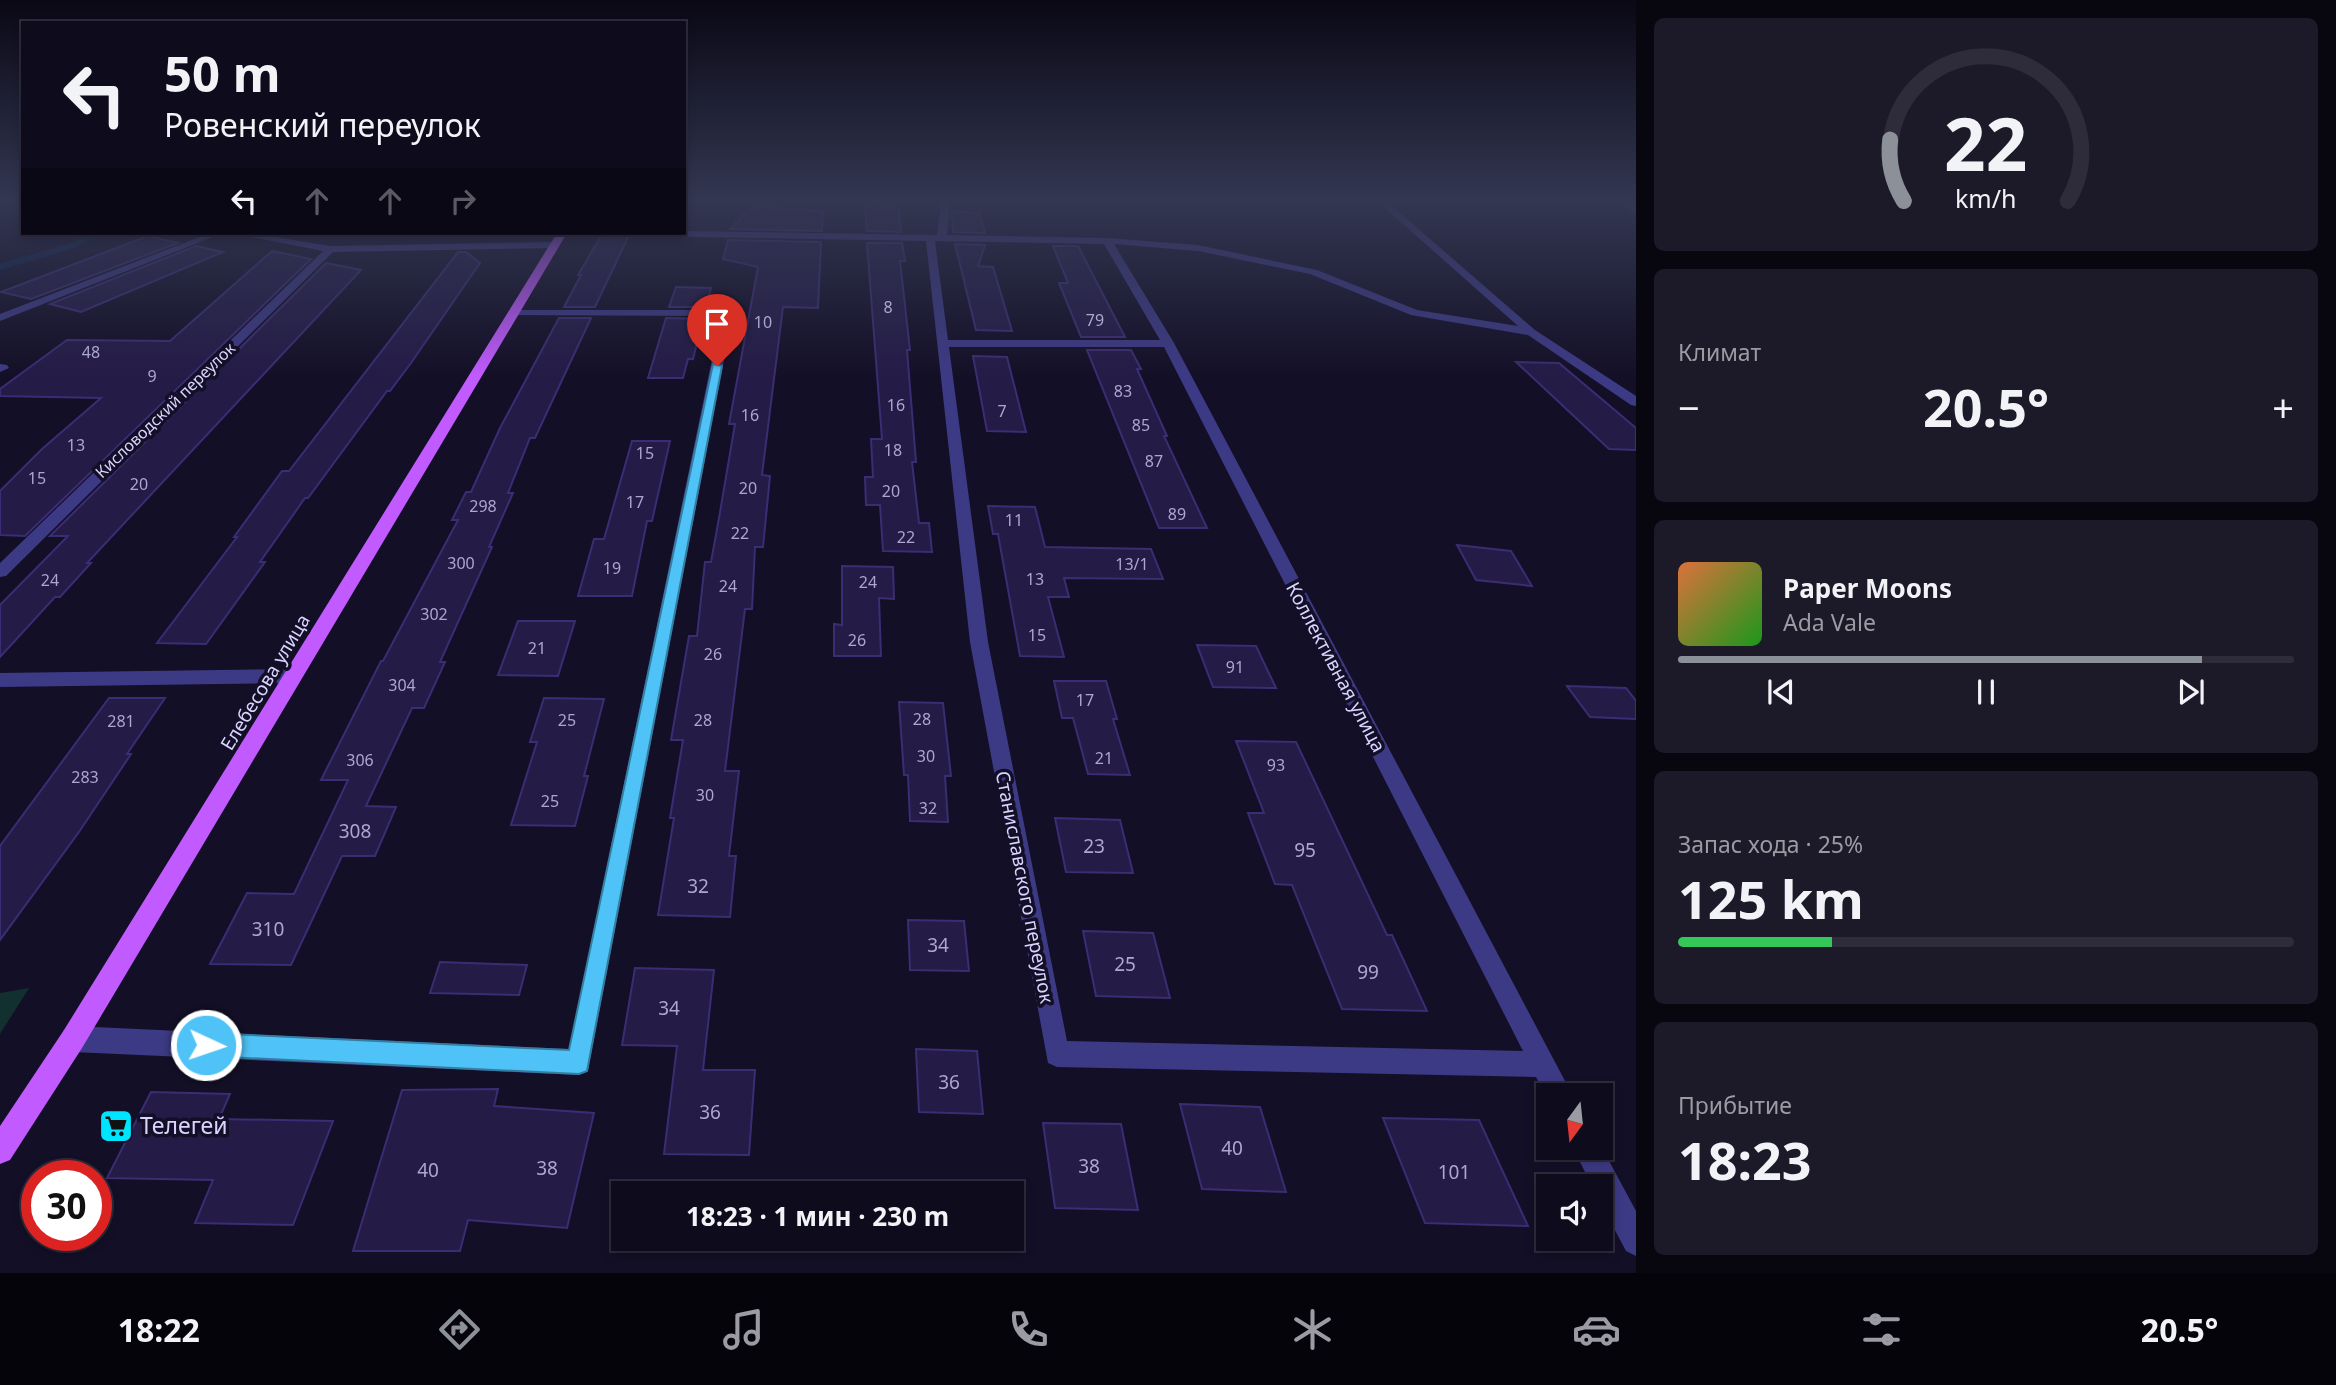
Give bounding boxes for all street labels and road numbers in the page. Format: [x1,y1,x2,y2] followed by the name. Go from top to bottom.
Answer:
[90,337,240,483] street label: Кисловодский переулок
[1280,577,1392,757] street label: Коллективная улица
[214,609,316,755] street label: Елебесова улица
[990,769,1060,1005] street label: Станиславского переулок

